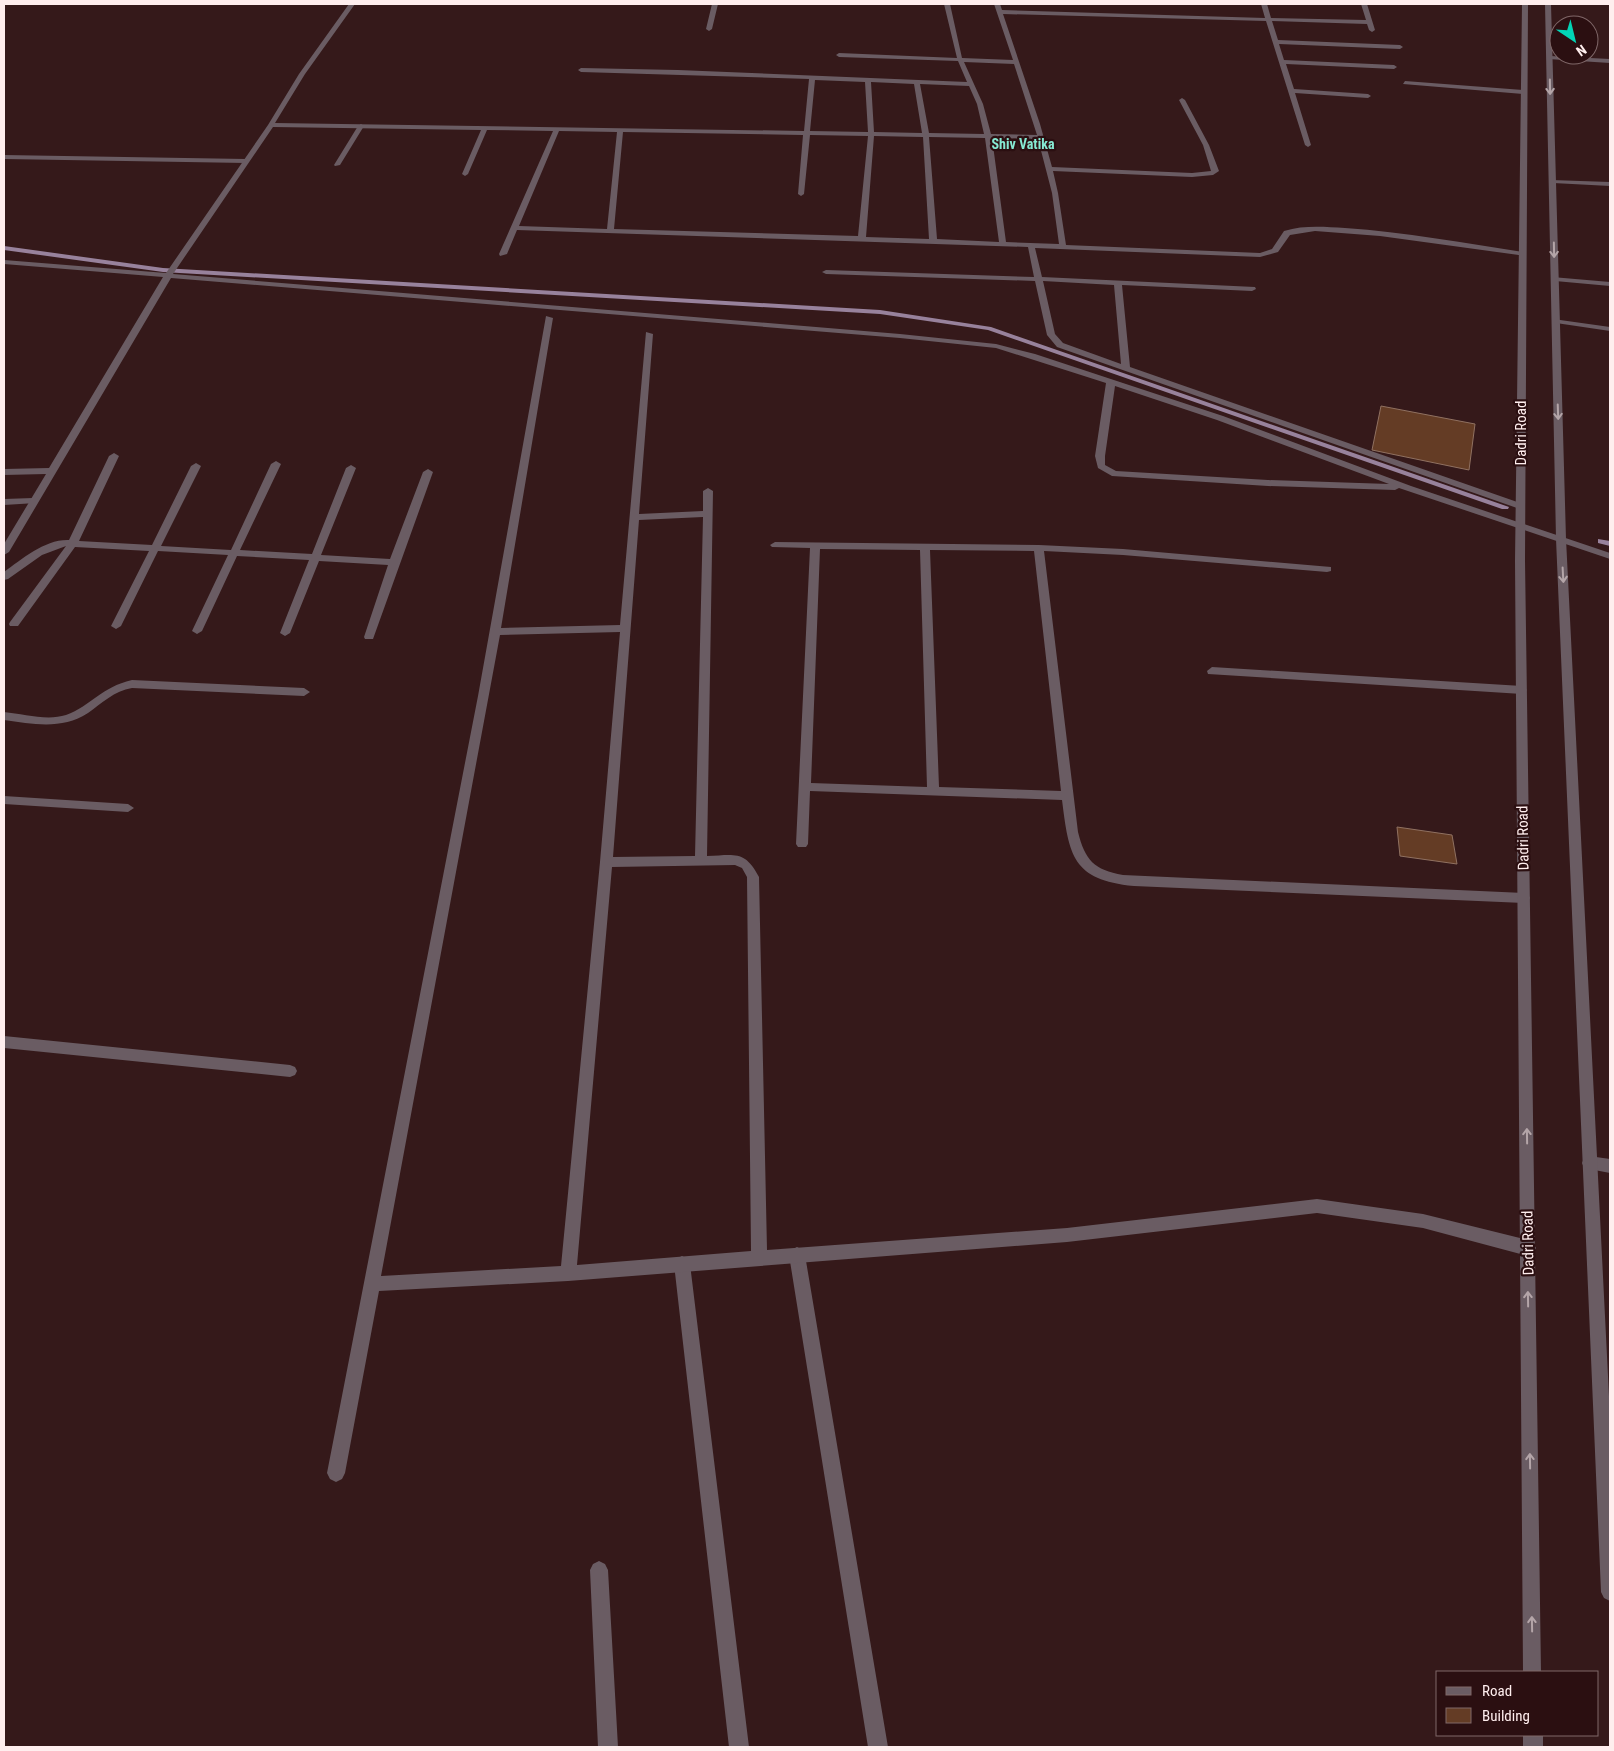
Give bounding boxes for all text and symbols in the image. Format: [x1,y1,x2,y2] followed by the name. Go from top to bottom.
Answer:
[1549,15,1599,65] north arrow
[1573,42,1590,60] text: N
[1545,79,1555,95] one-way arrow
[992,136,1055,152] district label: Shiv Vatika
[1550,242,1559,258] one-way arrow
[1512,401,1530,465] street label: Dadri Road
[1554,404,1563,420] one-way arrow
[1559,567,1568,583] one-way arrow
[1513,805,1533,871] street label: Dadri Road
[1522,1128,1531,1144] one-way arrow
[1518,1210,1538,1276] street label: Dadri Road
[1523,1291,1533,1307] one-way arrow
[1525,1453,1535,1470] one-way arrow
[1527,1616,1537,1632] one-way arrow
[1436,1671,1599,1736] legend
[1482,1682,1512,1700] text: Road
[1482,1707,1530,1725] text: Building

